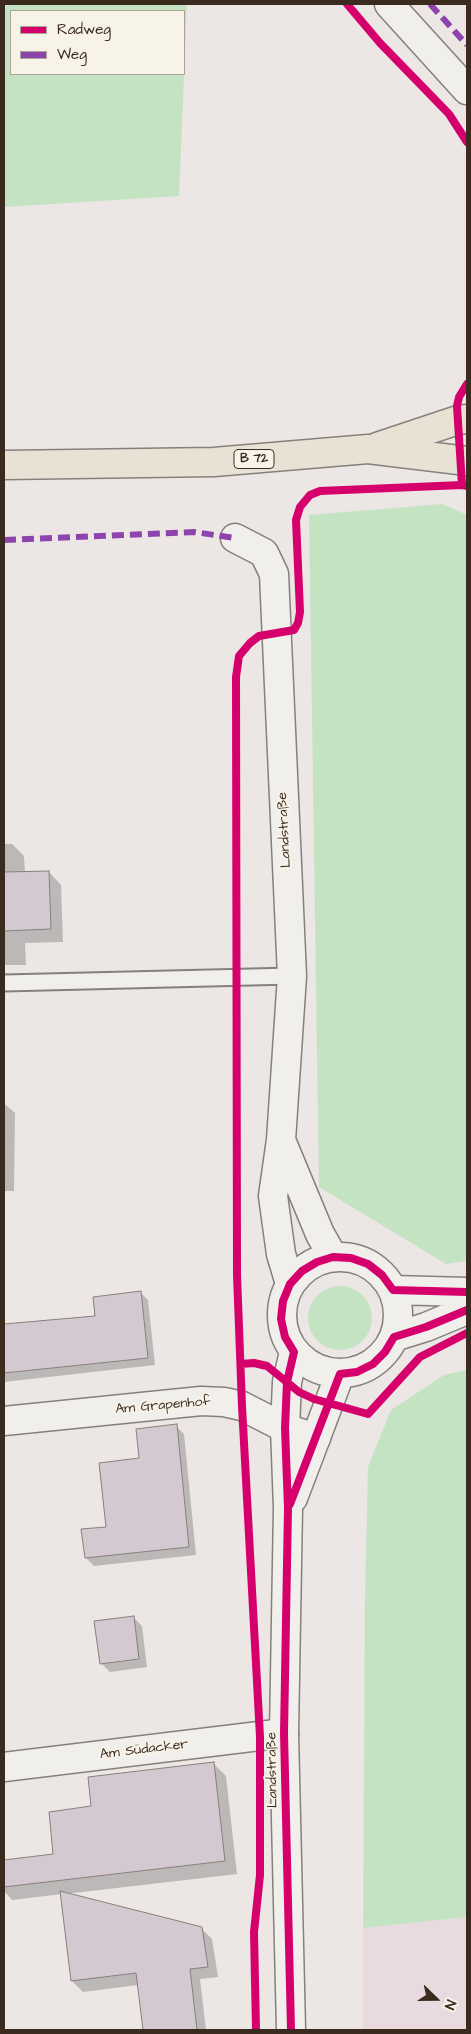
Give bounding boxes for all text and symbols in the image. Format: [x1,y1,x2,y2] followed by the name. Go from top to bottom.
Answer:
[10,10,185,75] legend
[57,19,111,40] text: Radweg
[57,44,87,65] text: Weg
[234,449,274,468] road number: B 72
[275,792,295,868] street label: Landstraße
[115,1393,211,1419] street label: Am Grapenhof
[264,1732,282,1808] street label: Landstraße
[99,1736,189,1764] street label: Am Südacker
[411,1974,461,2024] north arrow
[439,1997,461,2012] text: N

